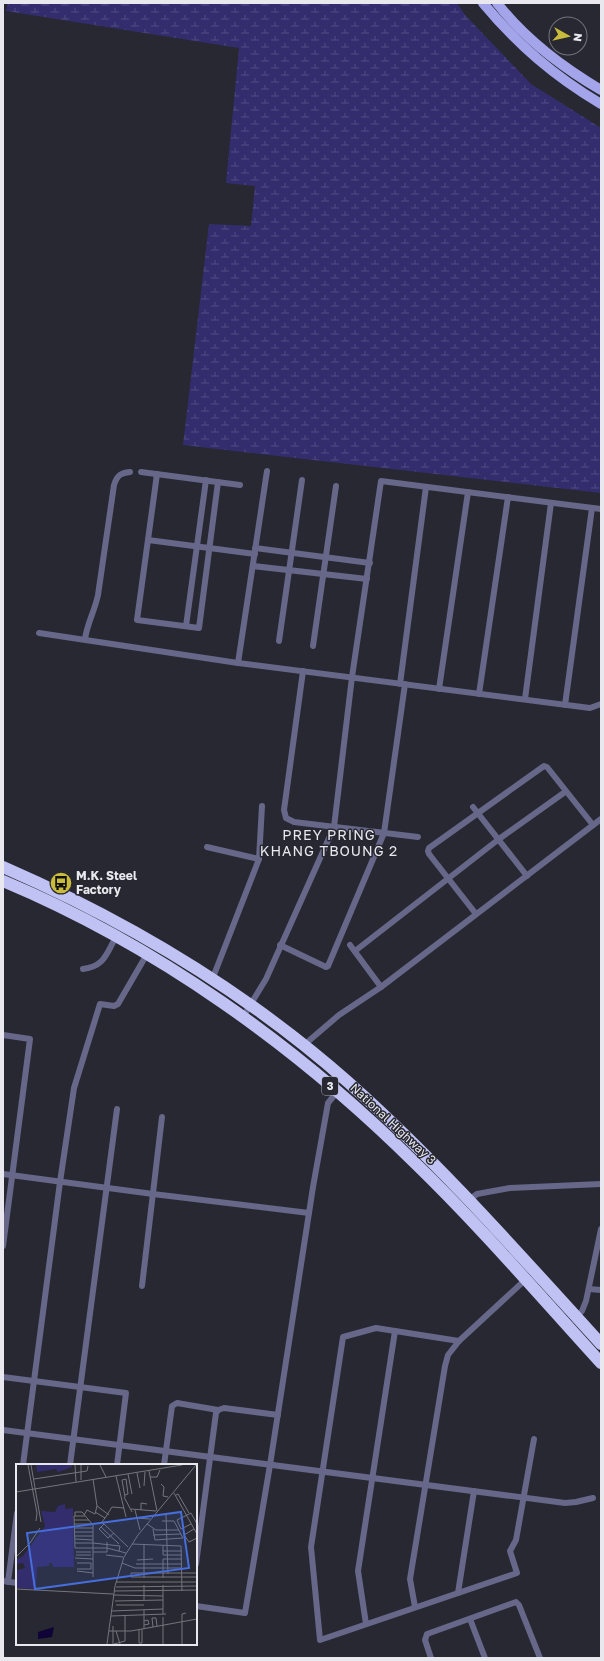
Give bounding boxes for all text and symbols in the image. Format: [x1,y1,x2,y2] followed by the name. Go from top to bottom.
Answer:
[548,16,588,56] north arrow
[571,32,585,43] text: N
[260,826,398,859] district label: PREY PRING KHANG TBOUNG 2
[76,868,137,897] place label: M.K. Steel Factory
[48,870,74,896] bus stop icon: M.K. Steel Factory
[322,1077,338,1095] road number: 3
[347,1080,439,1167] street label: National Highway 3
[16,1464,197,1645] inset map

